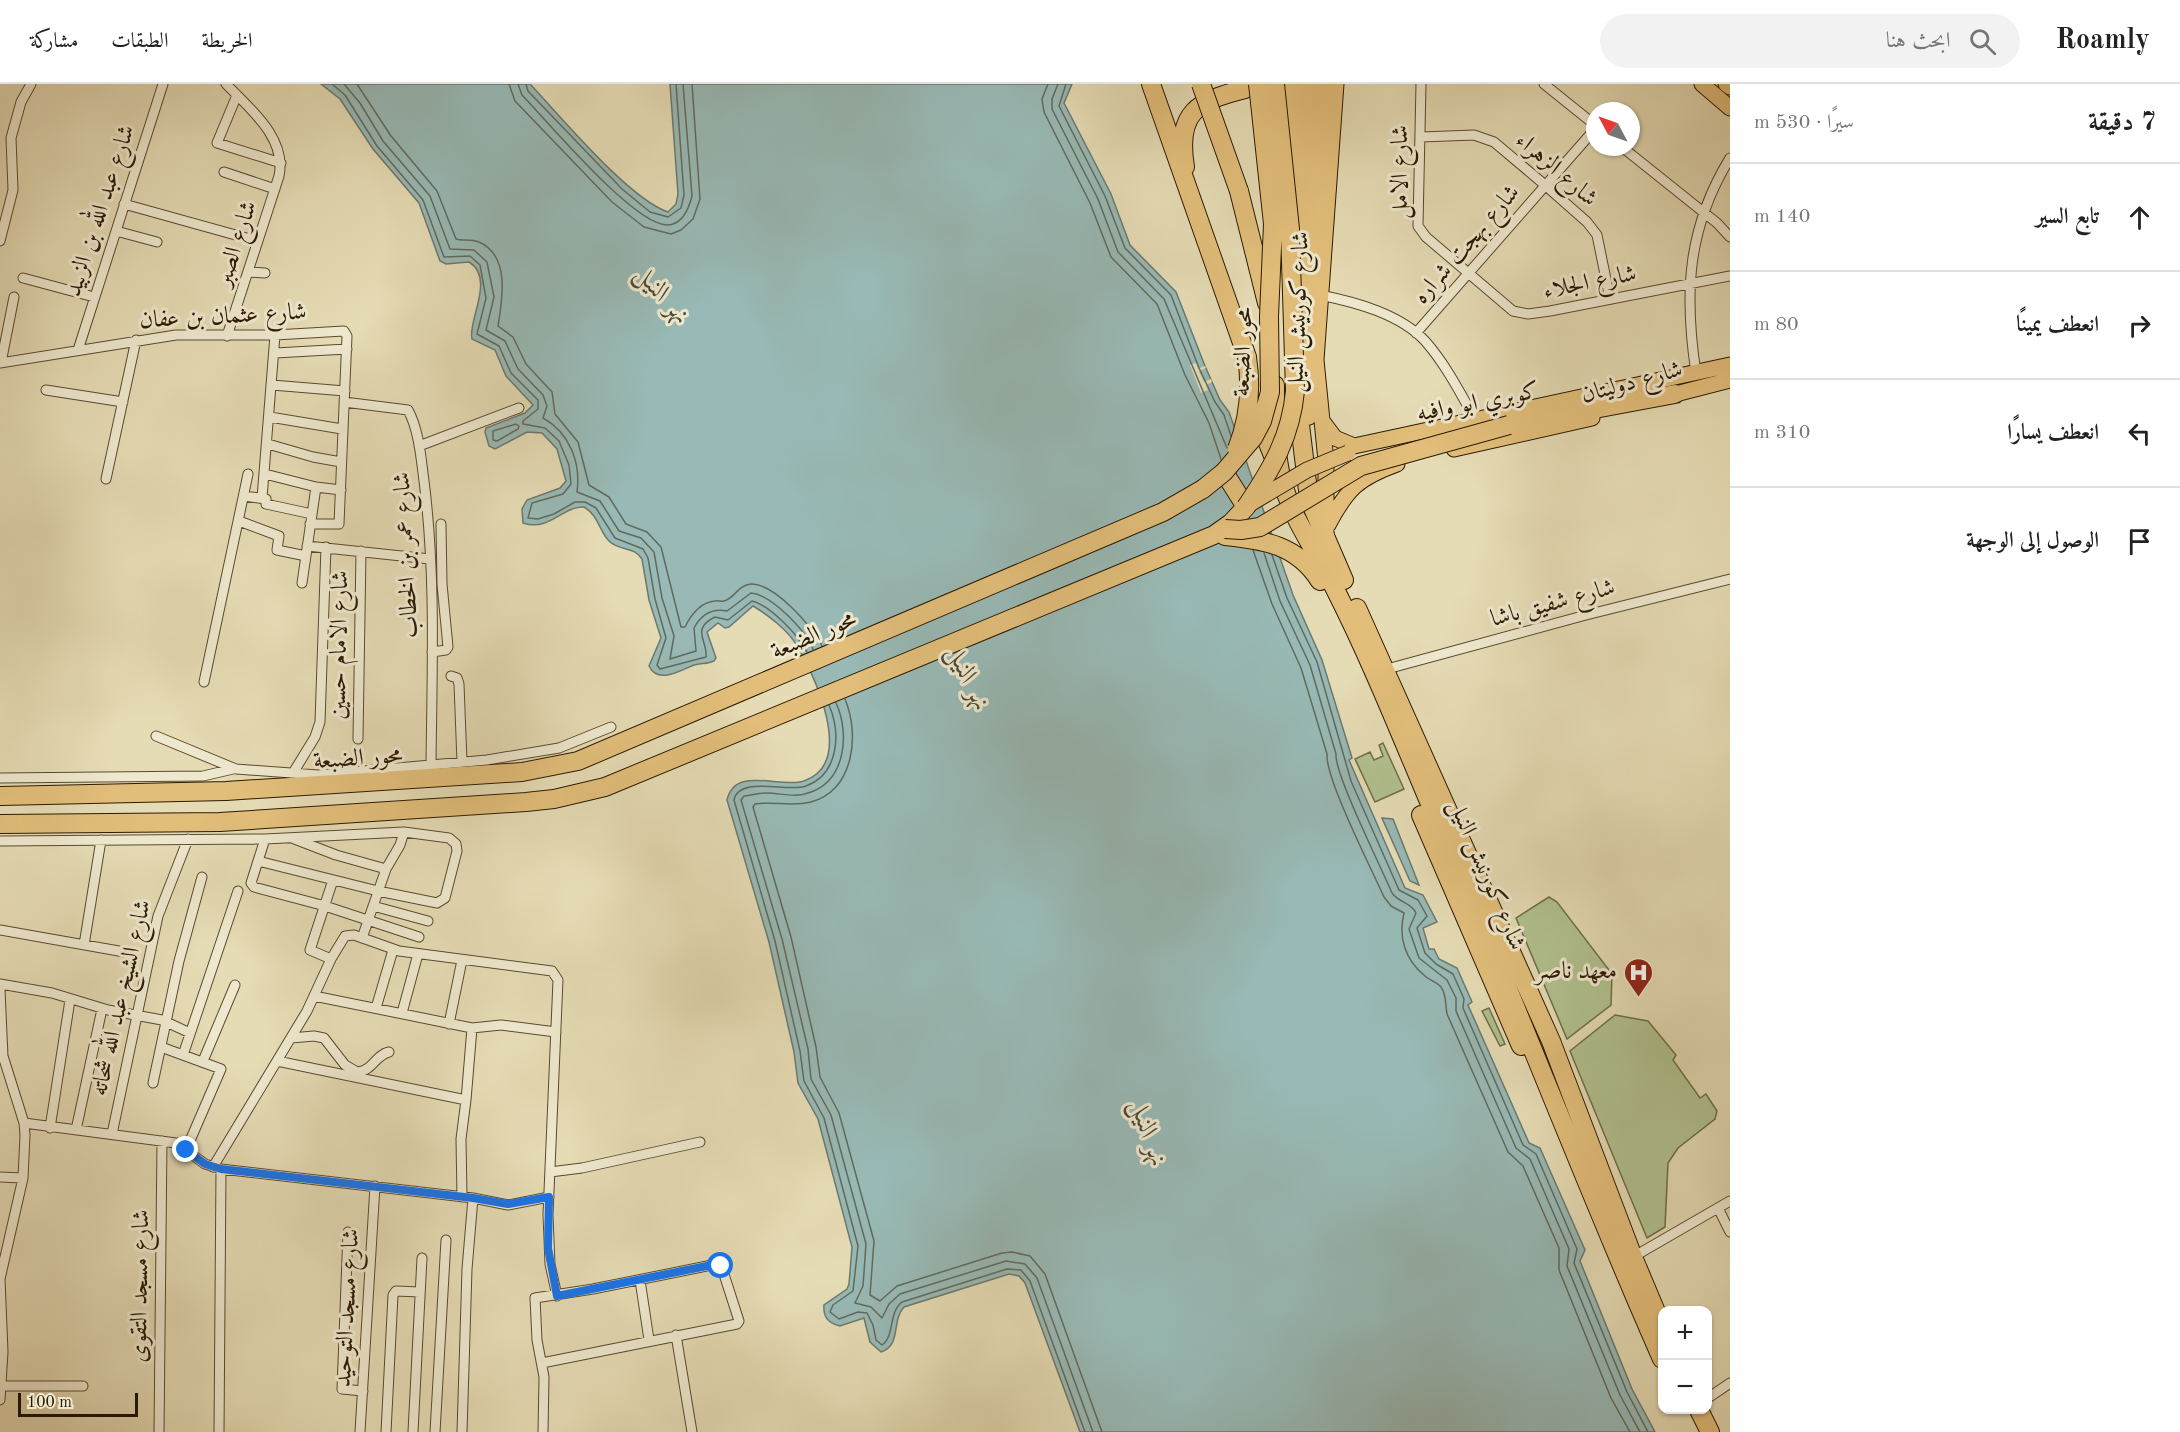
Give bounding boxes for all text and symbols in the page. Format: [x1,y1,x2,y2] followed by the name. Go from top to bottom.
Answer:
[1600,14,2020,68] search box
[1966,25,1999,58] icon: search
[2056,27,2150,55] text: Roamly
[1886,30,1951,52] text: ابحث هنا
[30,31,78,52] text: مشاركة
[111,31,168,52] text: الطبقات
[201,31,253,52] text: الخريطة
[1586,102,1640,156] north arrow
[2088,110,2156,136] text: 7 دقيقة
[1754,113,1854,133] text: سيرًا · 530 m
[53,120,146,302] street label: شارع عبد الله بن الزبيد
[1389,125,1419,219] street label: شارع الامل
[1507,128,1602,216] street label: شارع الزهراء
[1409,181,1529,313] street label: شارع بهجت شراره
[211,198,268,294] street label: شارع الصبر
[2123,201,2156,234] icon: ahead
[2035,206,2099,228] text: تابع السير
[1754,207,1810,227] text: 140 m
[1283,231,1320,393] street label: شارع كورنيش النيل
[627,260,695,332] water label: نهر النيل
[1541,262,1640,310] street label: شارع الجلاء
[139,301,307,339] street label: شارع عثمان بن عفان
[1230,306,1259,397] street label: محور الضبعة
[2123,309,2156,342] icon: right
[2016,314,2099,336] text: انعطف يمينًا
[1754,315,1799,335] text: 80 m
[1579,358,1687,414] street label: شارع دوليتان
[1415,378,1542,432] street label: كوبري ابو وافيه
[2123,417,2156,450] icon: left
[2007,422,2099,444] text: انعطف يسارًا
[1754,423,1810,443] text: 310 m
[391,471,429,639] street label: شارع عمر بن الخطاب
[2123,525,2156,558] icon: arrive
[1966,530,2099,552] text: الوصول إلى الوجهة
[327,570,360,720] street label: شارع الامام حسين
[1488,576,1619,638] street label: شارع شفيق باشا
[768,607,861,665] street label: محور الضبعة
[938,641,995,716] water label: نهر النيل
[312,744,404,775] street label: محور الضبعة
[1438,796,1529,956] street label: شارع كورنيش النيل
[79,896,163,1100] street label: شارع الشيخ عبد الله شحاته
[1622,956,1654,998] hospital icon: معهد ناصر
[1532,960,1617,986] place label: معهد ناصر
[1122,1096,1172,1171] water label: نهر النيل
[172,1136,198,1162] route end
[128,1209,160,1363] street label: شارع مسجد التقوى
[332,1228,370,1388] street label: شارع مسجد التوحيد
[707,1252,733,1278] route start
[1658,1306,1712,1414] map controls
[1658,1306,1712,1360] button: +
[1658,1360,1712,1414] button: −
[18,1390,138,1418] scale bar
[27,1395,72,1411] text: 100 m

